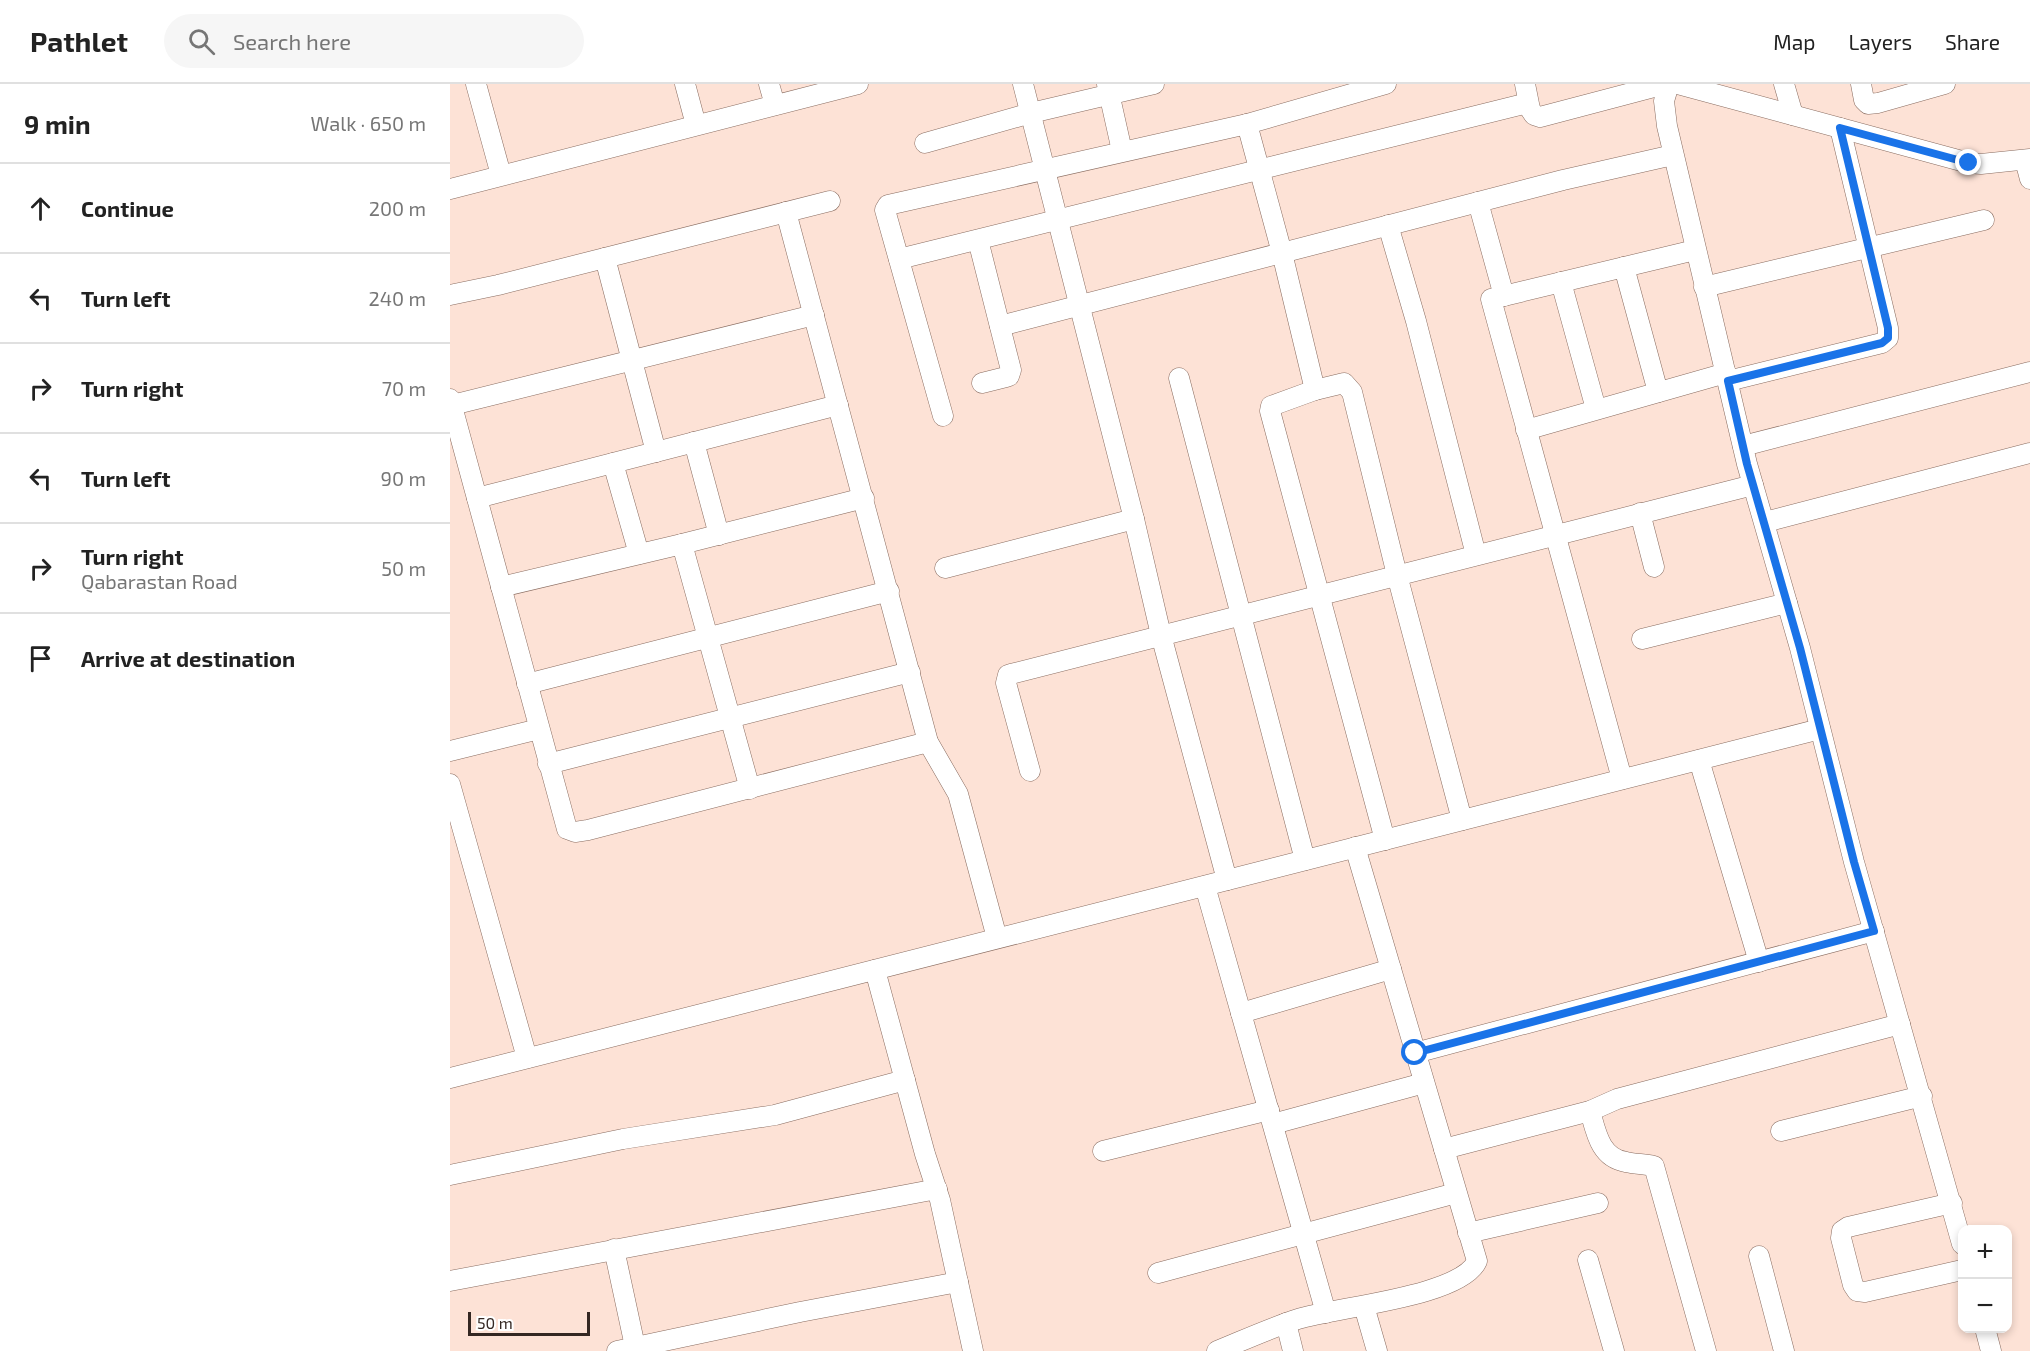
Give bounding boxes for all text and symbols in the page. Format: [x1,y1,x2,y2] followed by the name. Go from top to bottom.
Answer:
[164,14,584,68] search box
[30,24,128,58] text: Pathlet
[185,25,218,58] icon: search
[233,28,351,54] text: Search here
[1773,29,1815,54] text: Map
[1848,29,1912,54] text: Layers
[1945,29,2000,54] text: Share
[24,108,91,139] text: 9 min
[311,111,426,135] text: Walk · 650 m
[1955,149,1981,175] route end
[24,192,57,225] icon: ahead
[81,195,174,221] text: Continue
[369,196,426,220] text: 200 m
[24,282,57,315] icon: left
[81,285,170,311] text: Turn left
[368,286,426,310] text: 240 m
[24,372,57,405] icon: right
[81,375,183,401] text: Turn right
[382,376,426,400] text: 70 m
[24,462,57,495] icon: left
[81,465,170,491] text: Turn left
[381,466,426,490] text: 90 m
[81,543,183,569] text: Turn right
[24,552,57,585] icon: right
[381,556,426,580] text: 50 m
[81,569,238,593] text: Qabarastan Road
[24,642,57,675] icon: arrive
[81,645,295,671] text: Arrive at destination
[1401,1039,1427,1065] route start
[1958,1225,2012,1333] map controls
[1958,1225,2012,1279] button: +
[1958,1279,2012,1333] button: −
[468,1309,590,1336] scale bar
[477,1313,513,1332] text: 50 m

